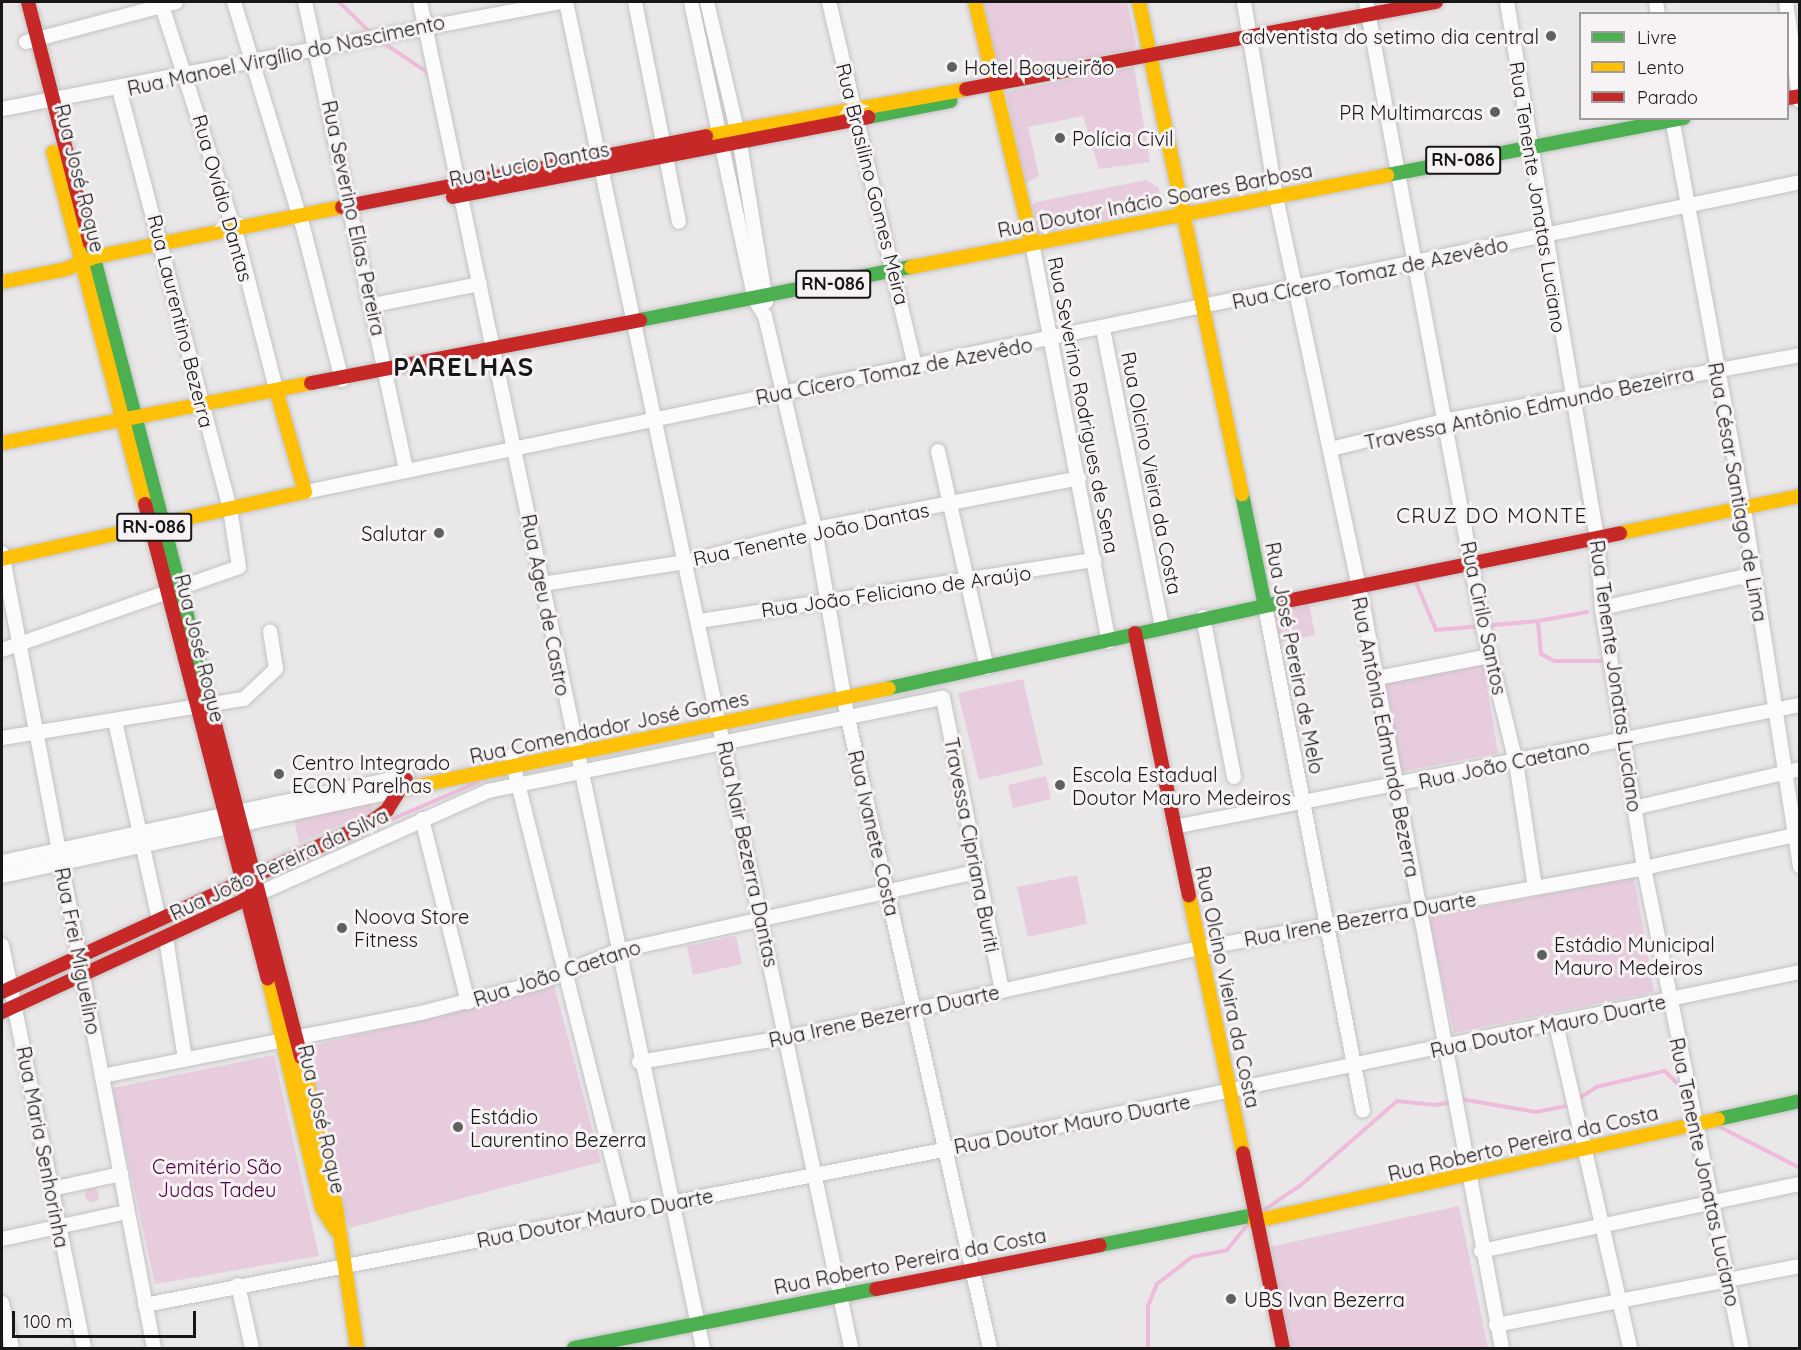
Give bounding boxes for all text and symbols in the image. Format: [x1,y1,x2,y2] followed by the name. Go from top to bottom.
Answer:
[125,10,447,100] street label: Rua Manoel Virgílio do Nascimento
[1579,12,1789,120] legend
[1241,24,1539,48] place label: adventista do setimo dia central
[1637,26,1677,49] text: Livre
[1544,29,1558,43] marker: adventista do setimo dia central
[964,55,1114,79] place label: Hotel Boqueirão
[1637,56,1684,79] text: Lento
[945,60,959,74] marker: Hotel Boqueirão
[1505,60,1571,334] street label: Rua Tenente Jonatas Luciano
[831,61,915,307] street label: Rua Brasilino Gomes Meira
[1637,86,1698,109] text: Parado
[317,98,391,338] street label: Rua Severino Elias Pereira
[1339,100,1483,124] place label: PR Multimarcas
[50,101,110,255] street label: Rua José Roque
[1488,105,1502,119] marker: PR Multimarcas
[188,112,258,284] street label: Rua Ovídio Dantas
[1072,126,1174,150] place label: Polícia Civil
[1053,131,1067,145] marker: Polícia Civil
[447,137,611,191] street label: Rua Lucio Dantas
[1424,145,1502,175] road number: RN-086
[995,158,1315,242] street label: Rua Doutor Inácio Soares Barbosa
[143,212,219,430] street label: Rua Laurentino Bezerra
[1230,232,1510,314] street label: Rua Cícero Tomaz de Azevêdo
[1043,255,1125,555] street label: Rua Severino Rodrigues de Sena
[794,269,872,299] road number: RN-086
[754,332,1034,410] street label: Rua Cícero Tomaz de Azevêdo
[1117,350,1187,596] street label: Rua Olcino Vieira da Costa
[393,351,535,383] district label: PARELHAS
[1703,360,1773,624] street label: Rua César Santiago de Lima
[1362,361,1696,455] street label: Travessa Antônio Edmundo Bezeirra
[691,497,931,571] street label: Rua Tenente João Dantas
[1396,502,1588,528] district label: CRUZ DO MONTE
[115,512,193,542] road number: RN-086
[517,512,575,698] street label: Rua Ageu de Castro
[361,521,427,545] place label: Salutar
[432,526,446,540] marker: Salutar
[1585,538,1647,814] street label: Rua Tenente Jonatas Luciano
[1456,539,1512,697] street label: Rua Cirilo Santos
[1261,540,1329,776] street label: Rua José Pereira de Melo
[759,560,1033,622] street label: Rua João Feliciano de Araújo
[170,571,230,725] street label: Rua José Roque
[1347,595,1425,879] street label: Rua Antônia Edmundo Bezerra
[467,686,751,768] street label: Rua Comendador José Gomes
[1416,734,1592,794] street label: Rua João Caetano
[939,735,1005,955] street label: Travessa Cipriana Buriti
[712,739,784,969] street label: Rua Nair Bezerra Dantas
[843,748,905,918] street label: Rua Ivanete Costa
[292,750,450,797] place label: Centro Integrado ECON Parelhas
[1072,762,1291,809] place label: Escola Estadual Doutor Mauro Medeiros
[270,765,288,783] marker: Centro Integrado ECON Parelhas
[1053,778,1067,792] marker: Escola Estadual Doutor Mauro Medeiros
[166,803,392,925] street label: Rua João Pereira da Silva
[1191,864,1265,1110] street label: Rua Olcino Vieira da Costa
[50,865,106,1037] street label: Rua Frei Miguelino
[1242,887,1478,951] street label: Rua Irene Bezerra Duarte
[354,904,469,951] place label: Noova Store Fitness
[335,921,349,935] marker: Noova Store Fitness
[1554,932,1715,979] place label: Estádio Municipal Mauro Medeiros
[470,935,644,1011] street label: Rua João Caetano
[1535,948,1549,962] marker: Estádio Municipal Mauro Medeiros
[766,980,1002,1052] street label: Rua Irene Bezerra Duarte
[1428,989,1668,1063] street label: Rua Doutor Mauro Duarte
[1665,1035,1745,1309] street label: Rua Tenente Jonatas Luciano
[293,1042,351,1196] street label: Rua José Roque
[12,1044,74,1250] street label: Rua Maria Senhorinha
[952,1089,1192,1159] street label: Rua Doutor Mauro Duarte
[1385,1100,1661,1186] street label: Rua Roberto Pereira da Costa
[470,1104,646,1151] place label: Estádio Laurentino Bezerra
[451,1120,465,1134] marker: Estádio Laurentino Bezerra
[152,1154,282,1201] park label: Cemitério São Judas Tadeu
[475,1183,715,1253] street label: Rua Doutor Mauro Duarte
[772,1223,1048,1299] street label: Rua Roberto Pereira da Costa
[1244,1287,1405,1311] place label: UBS Ivan Bezerra
[1222,1290,1240,1308] marker: UBS Ivan Bezerra
[15,1299,200,1337] scale bar
[23,1310,72,1333] text: 100 m

